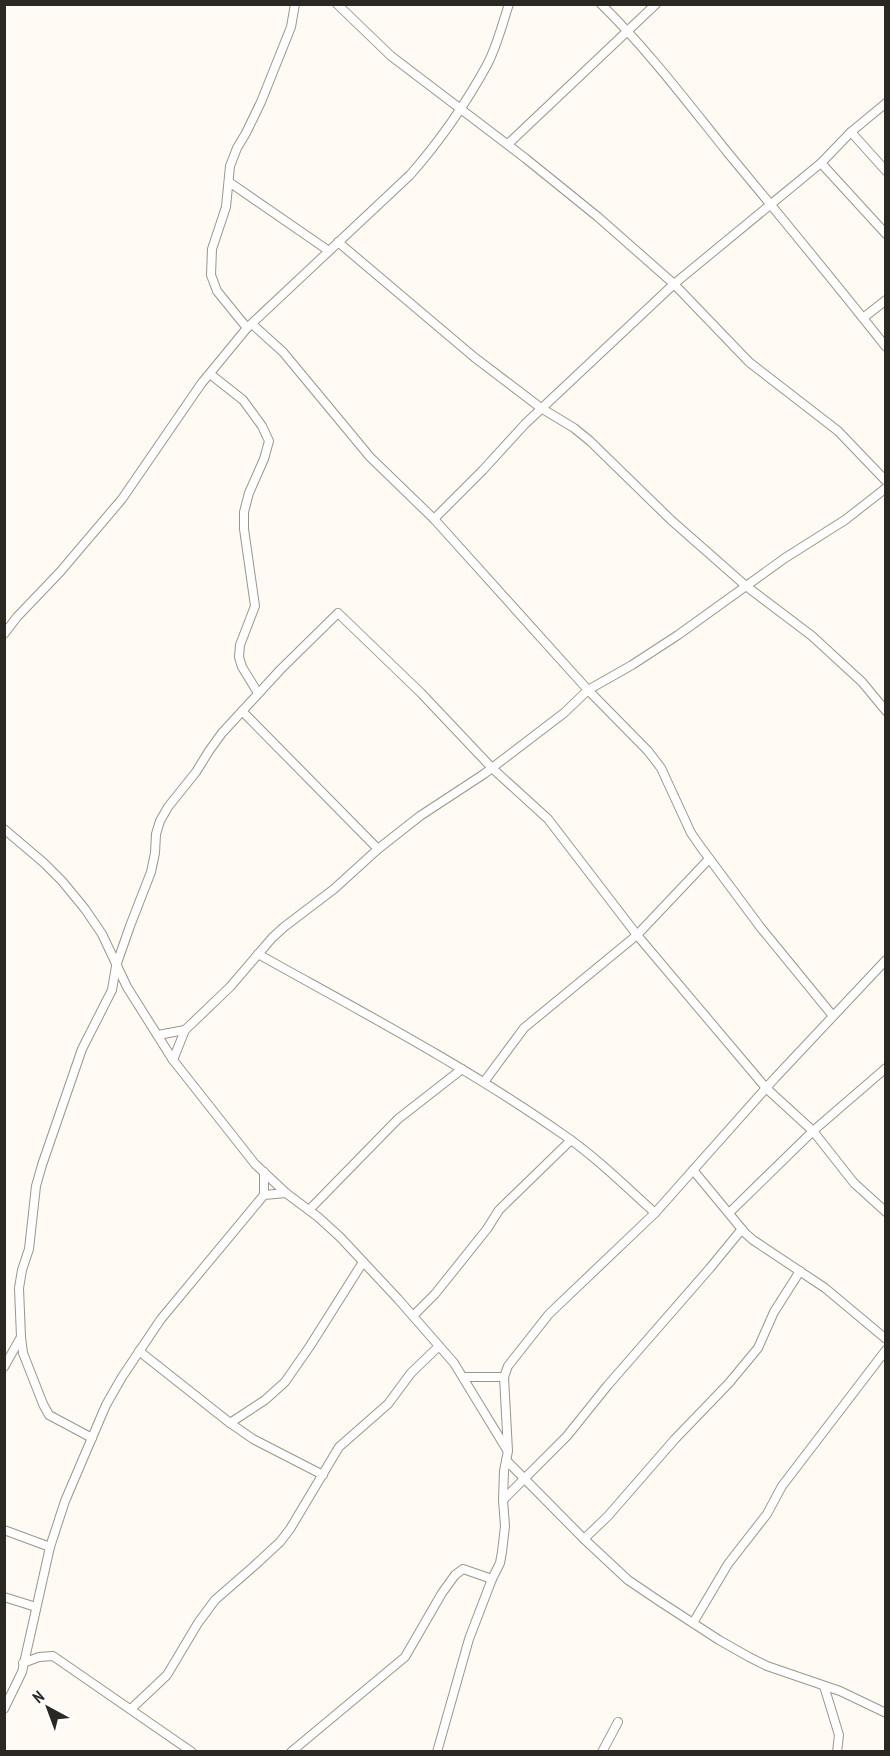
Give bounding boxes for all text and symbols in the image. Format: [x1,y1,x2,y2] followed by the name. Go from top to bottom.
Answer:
[18,1678,78,1738] north arrow
[28,1686,48,1707] text: N

